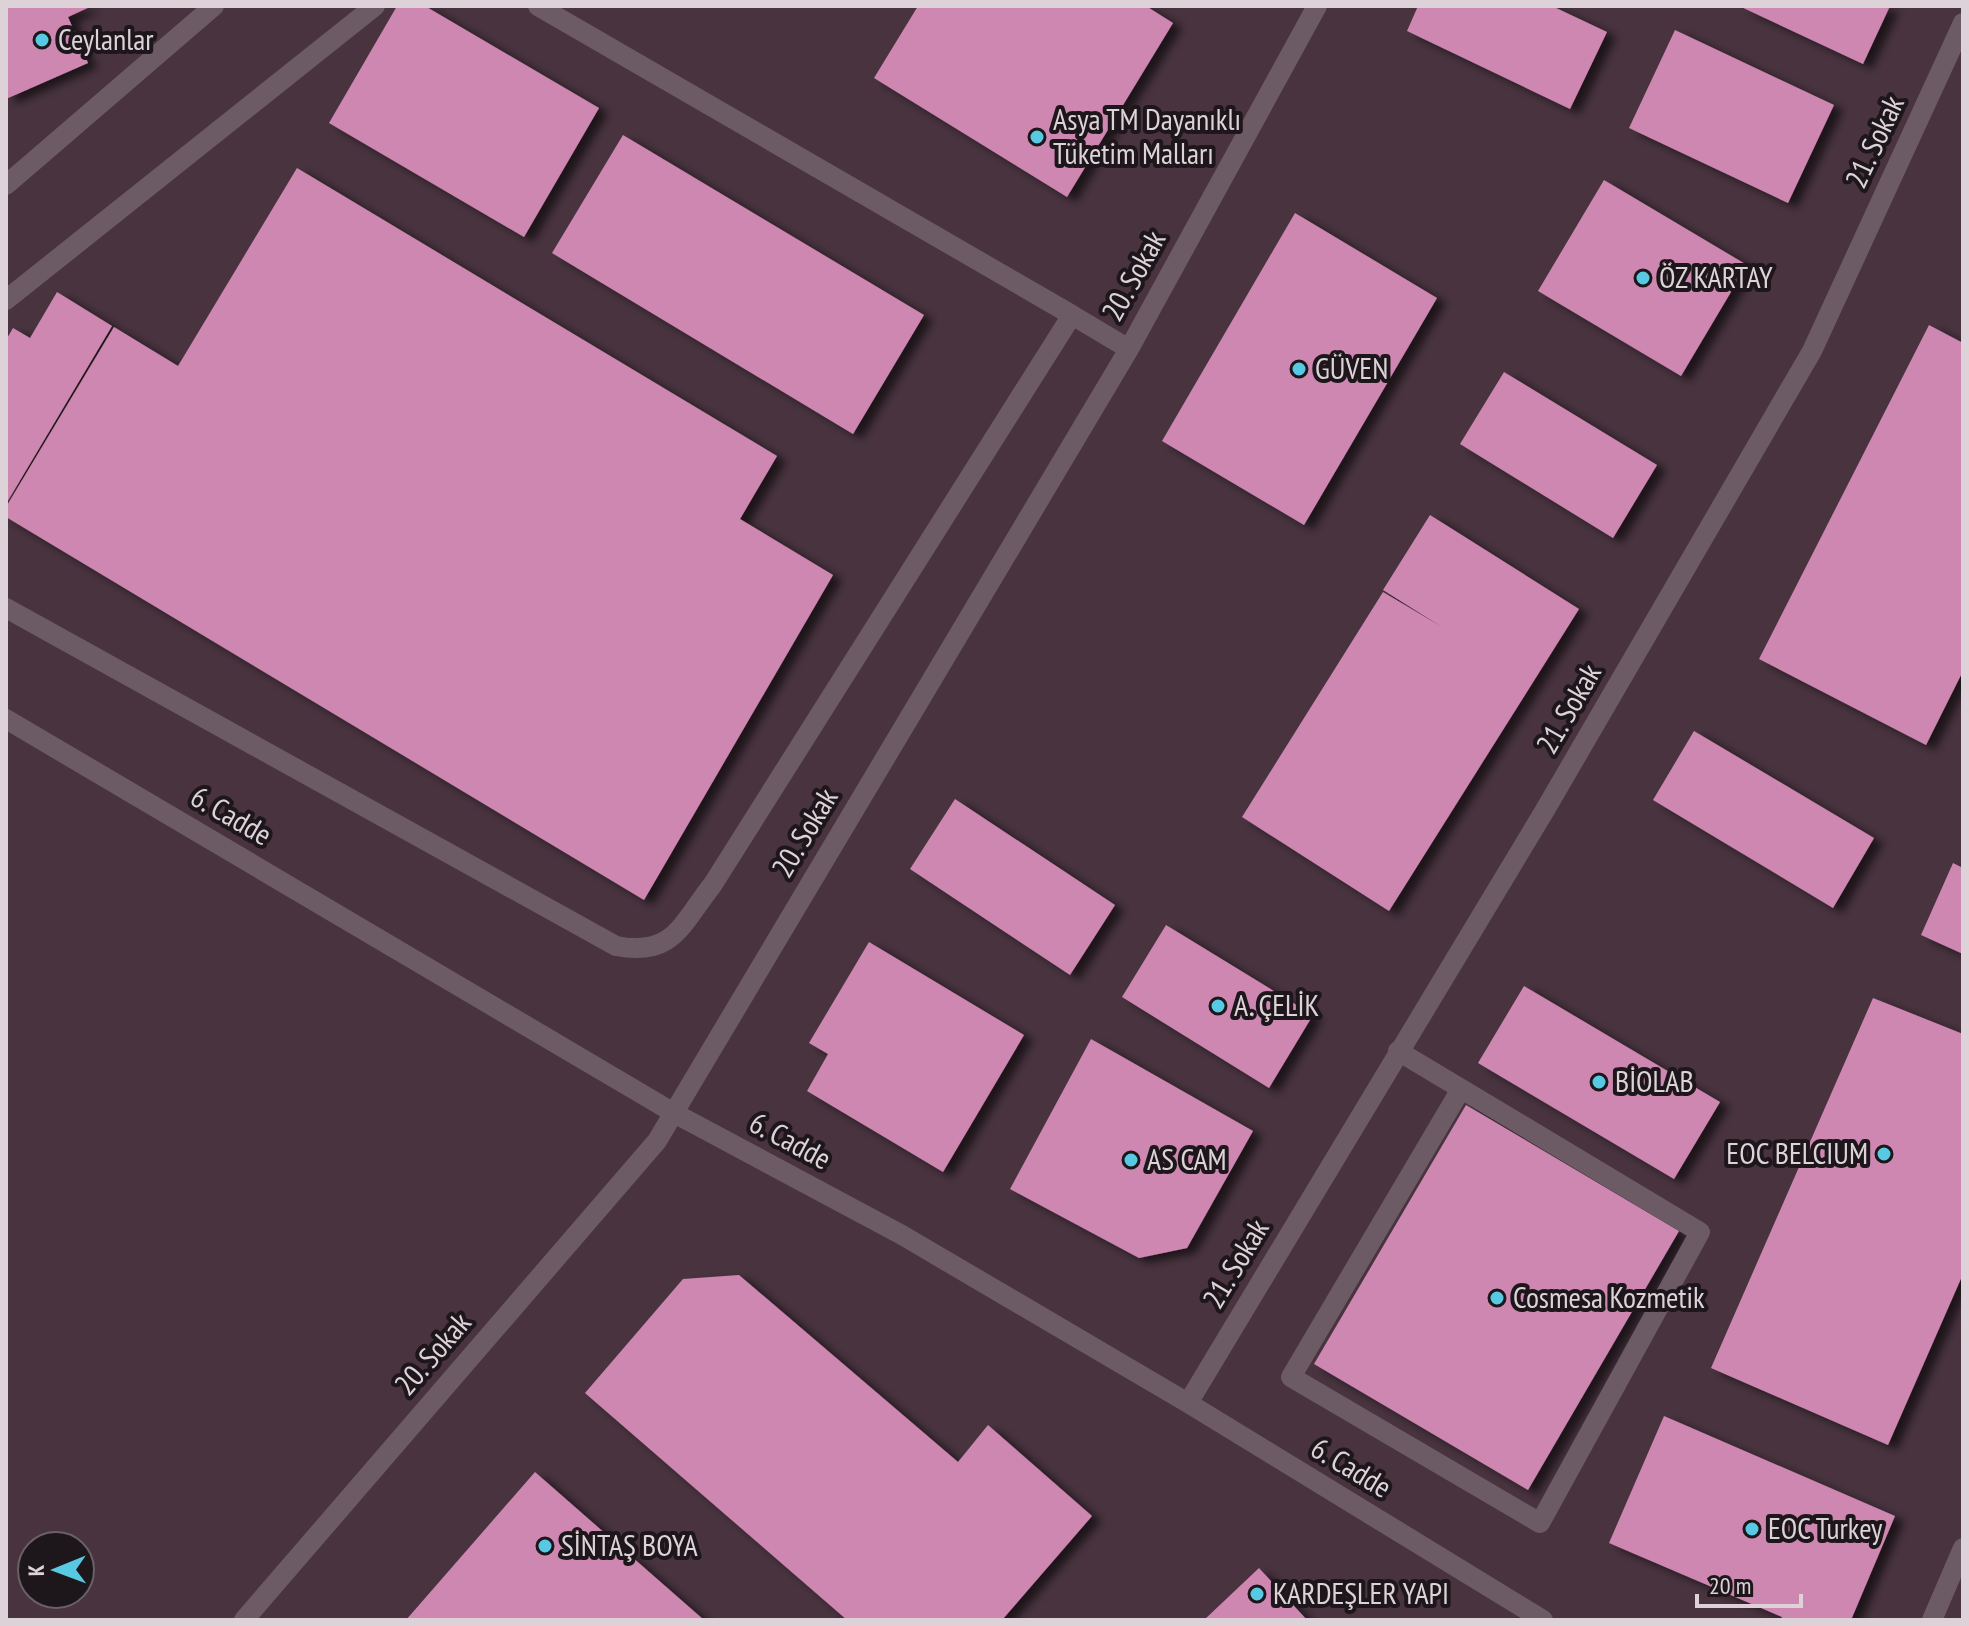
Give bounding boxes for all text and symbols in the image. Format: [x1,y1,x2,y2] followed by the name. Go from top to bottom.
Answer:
[58,19,154,58] place label: Ceylanlar
[33,31,51,49] marker: Ceylanlar
[1835,88,1912,194] street label: 21. Sokak
[1053,99,1241,172] place label: Asya TM Dayanıklı Tüketim Malları
[1028,128,1046,146] marker: Asya TM Dayanıklı Tüketim Malları
[1092,223,1174,328] street label: 20. Sokak
[1659,257,1773,296] place label: ÖZ KARTAY
[1634,269,1652,287] marker: ÖZ KARTAY
[1315,348,1388,387] place label: GÜVEN
[1290,360,1308,378] marker: GÜVEN
[1526,656,1609,760] street label: 21. Sokak
[184,776,279,853] street label: 6. Cadde
[762,780,846,884] street label: 20. Sokak
[1234,985,1320,1024] place label: A. ÇELİK
[1209,997,1227,1015] marker: A. ÇELİK
[1615,1061,1694,1100] place label: BİOLAB
[1590,1073,1608,1091] marker: BİOLAB
[743,1102,838,1177] street label: 6. Cadde
[1726,1133,1868,1172] place label: EOC BELCIUM
[1147,1139,1227,1178] place label: AS CAM
[1875,1145,1893,1163] marker: EOC BELCIUM
[1122,1151,1140,1169] marker: AS CAM
[1193,1211,1277,1315] street label: 21. Sokak
[1513,1277,1705,1316] place label: Cosmesa Kozmetik
[1488,1289,1506,1307] marker: Cosmesa Kozmetik
[385,1303,479,1403] street label: 20. Sokak
[1304,1428,1399,1506] street label: 6. Cadde
[1768,1508,1883,1547] place label: EOC Turkey
[1743,1520,1761,1538] marker: EOC Turkey
[561,1525,699,1564] place label: SİNTAŞ BOYA
[16,1530,96,1610] north arrow
[536,1537,554,1555] marker: SİNTAŞ BOYA
[1697,1558,1801,1608] scale bar
[22,1564,50,1576] text: K
[1709,1570,1751,1601] text: 20 m
[1273,1573,1449,1612] place label: KARDEŞLER YAPI
[1248,1585,1266,1603] marker: KARDEŞLER YAPI

